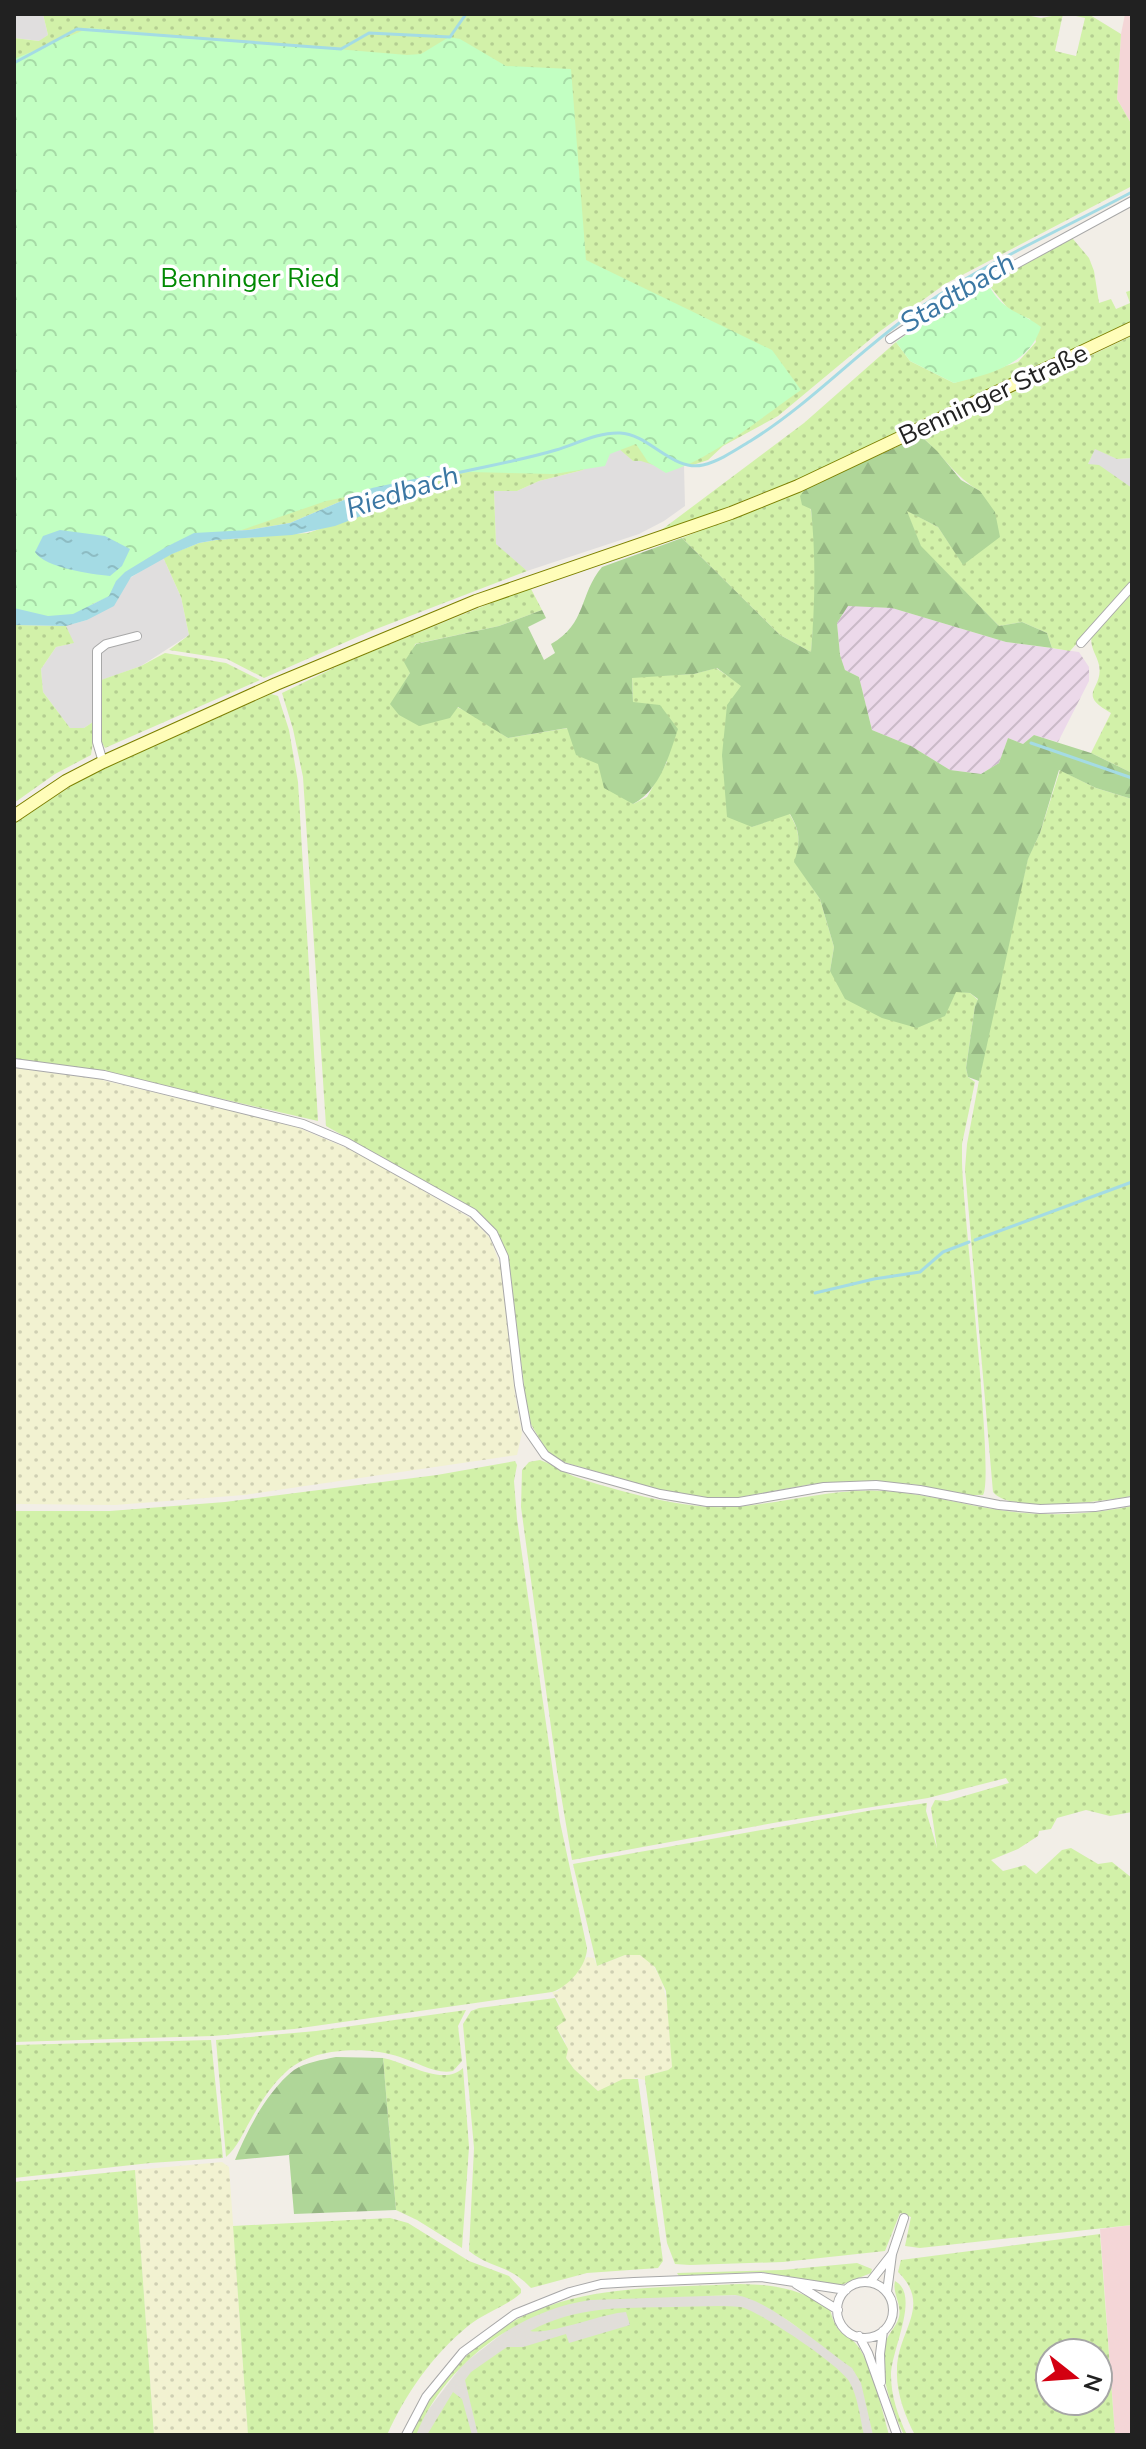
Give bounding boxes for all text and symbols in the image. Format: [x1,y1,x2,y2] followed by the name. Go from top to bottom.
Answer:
[893,244,1022,342] water label: Stadtbach
[160,261,340,296] park label: Benninger Ried
[893,335,1093,454] street label: Benninger Straße
[341,456,464,528] water label: Riedbach
[1034,2337,1114,2417] north arrow
[1075,2370,1109,2395] text: N

